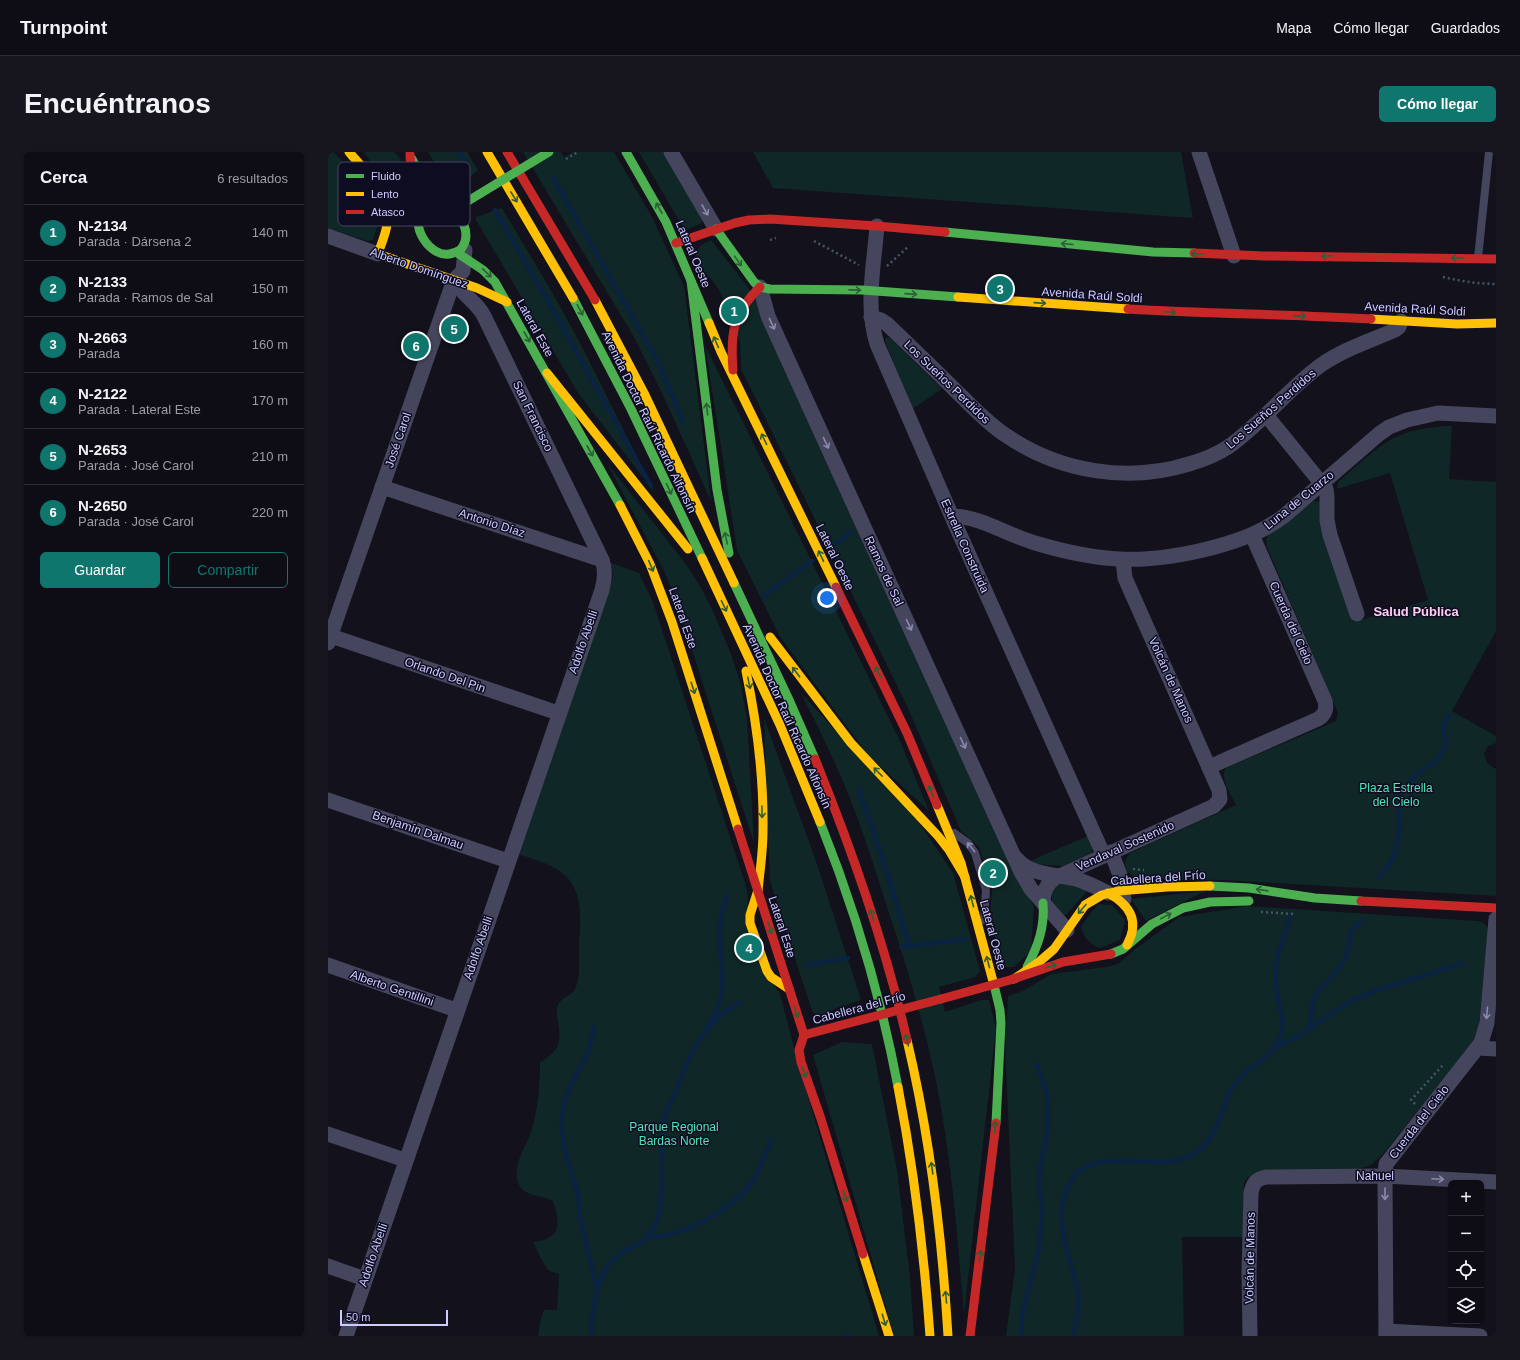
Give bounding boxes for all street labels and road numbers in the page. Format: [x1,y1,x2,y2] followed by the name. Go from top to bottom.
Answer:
[672,218,714,290] street label: Lateral Oeste
[368,245,470,291] street label: Alberto Domínguez
[1041,284,1143,306] street label: Avenida Raúl Soldi
[513,297,557,360] street label: Lateral Este
[1364,299,1466,319] street label: Avenida Raúl Soldi
[599,329,699,515] street label: Avenida Doctor Raúl Ricardo Alfonsín
[901,337,993,427] street label: Los Sueños Perdidos
[1223,366,1319,452] street label: Los Sueños Perdidos
[510,378,556,454] street label: San Francisco
[382,411,414,469] street label: José Carol
[1261,467,1337,532] street label: Luna de Cuarzo
[938,497,992,595] street label: Estrella Construida
[457,506,527,540] street label: Antonio Díaz
[813,522,857,593] street label: Lateral Oeste
[862,534,906,608] street label: Ramos de Sal
[1266,579,1316,667] street label: Cuerda del Cielo
[666,585,700,651] street label: Lateral Este
[566,608,600,676] street label: Adolfo Abelli
[740,622,834,810] street label: Avenida Doctor Raúl Ricardo Alfonsín
[1146,635,1196,725] street label: Volcán de Manos
[403,655,487,695] street label: Orlando Del Pin
[371,808,465,852] street label: Benjamín Dalmau
[1074,818,1177,874] street label: Vendaval Sostenido
[1110,868,1206,888] street label: Cabellera del Frío
[765,894,799,960] street label: Lateral Este
[977,898,1009,972] street label: Lateral Oeste
[461,914,495,982] street label: Adolfo Abelli
[348,967,436,1009] street label: Alberto Gentillini
[811,989,907,1027] street label: Cabellera del Frío
[1386,1082,1452,1162] street label: Cuerda del Cielo
[1356,1169,1394,1183] street label: Nahuel
[1242,1212,1258,1304] street label: Volcán de Manos
[356,1221,390,1289] street label: Adolfo Abelli

